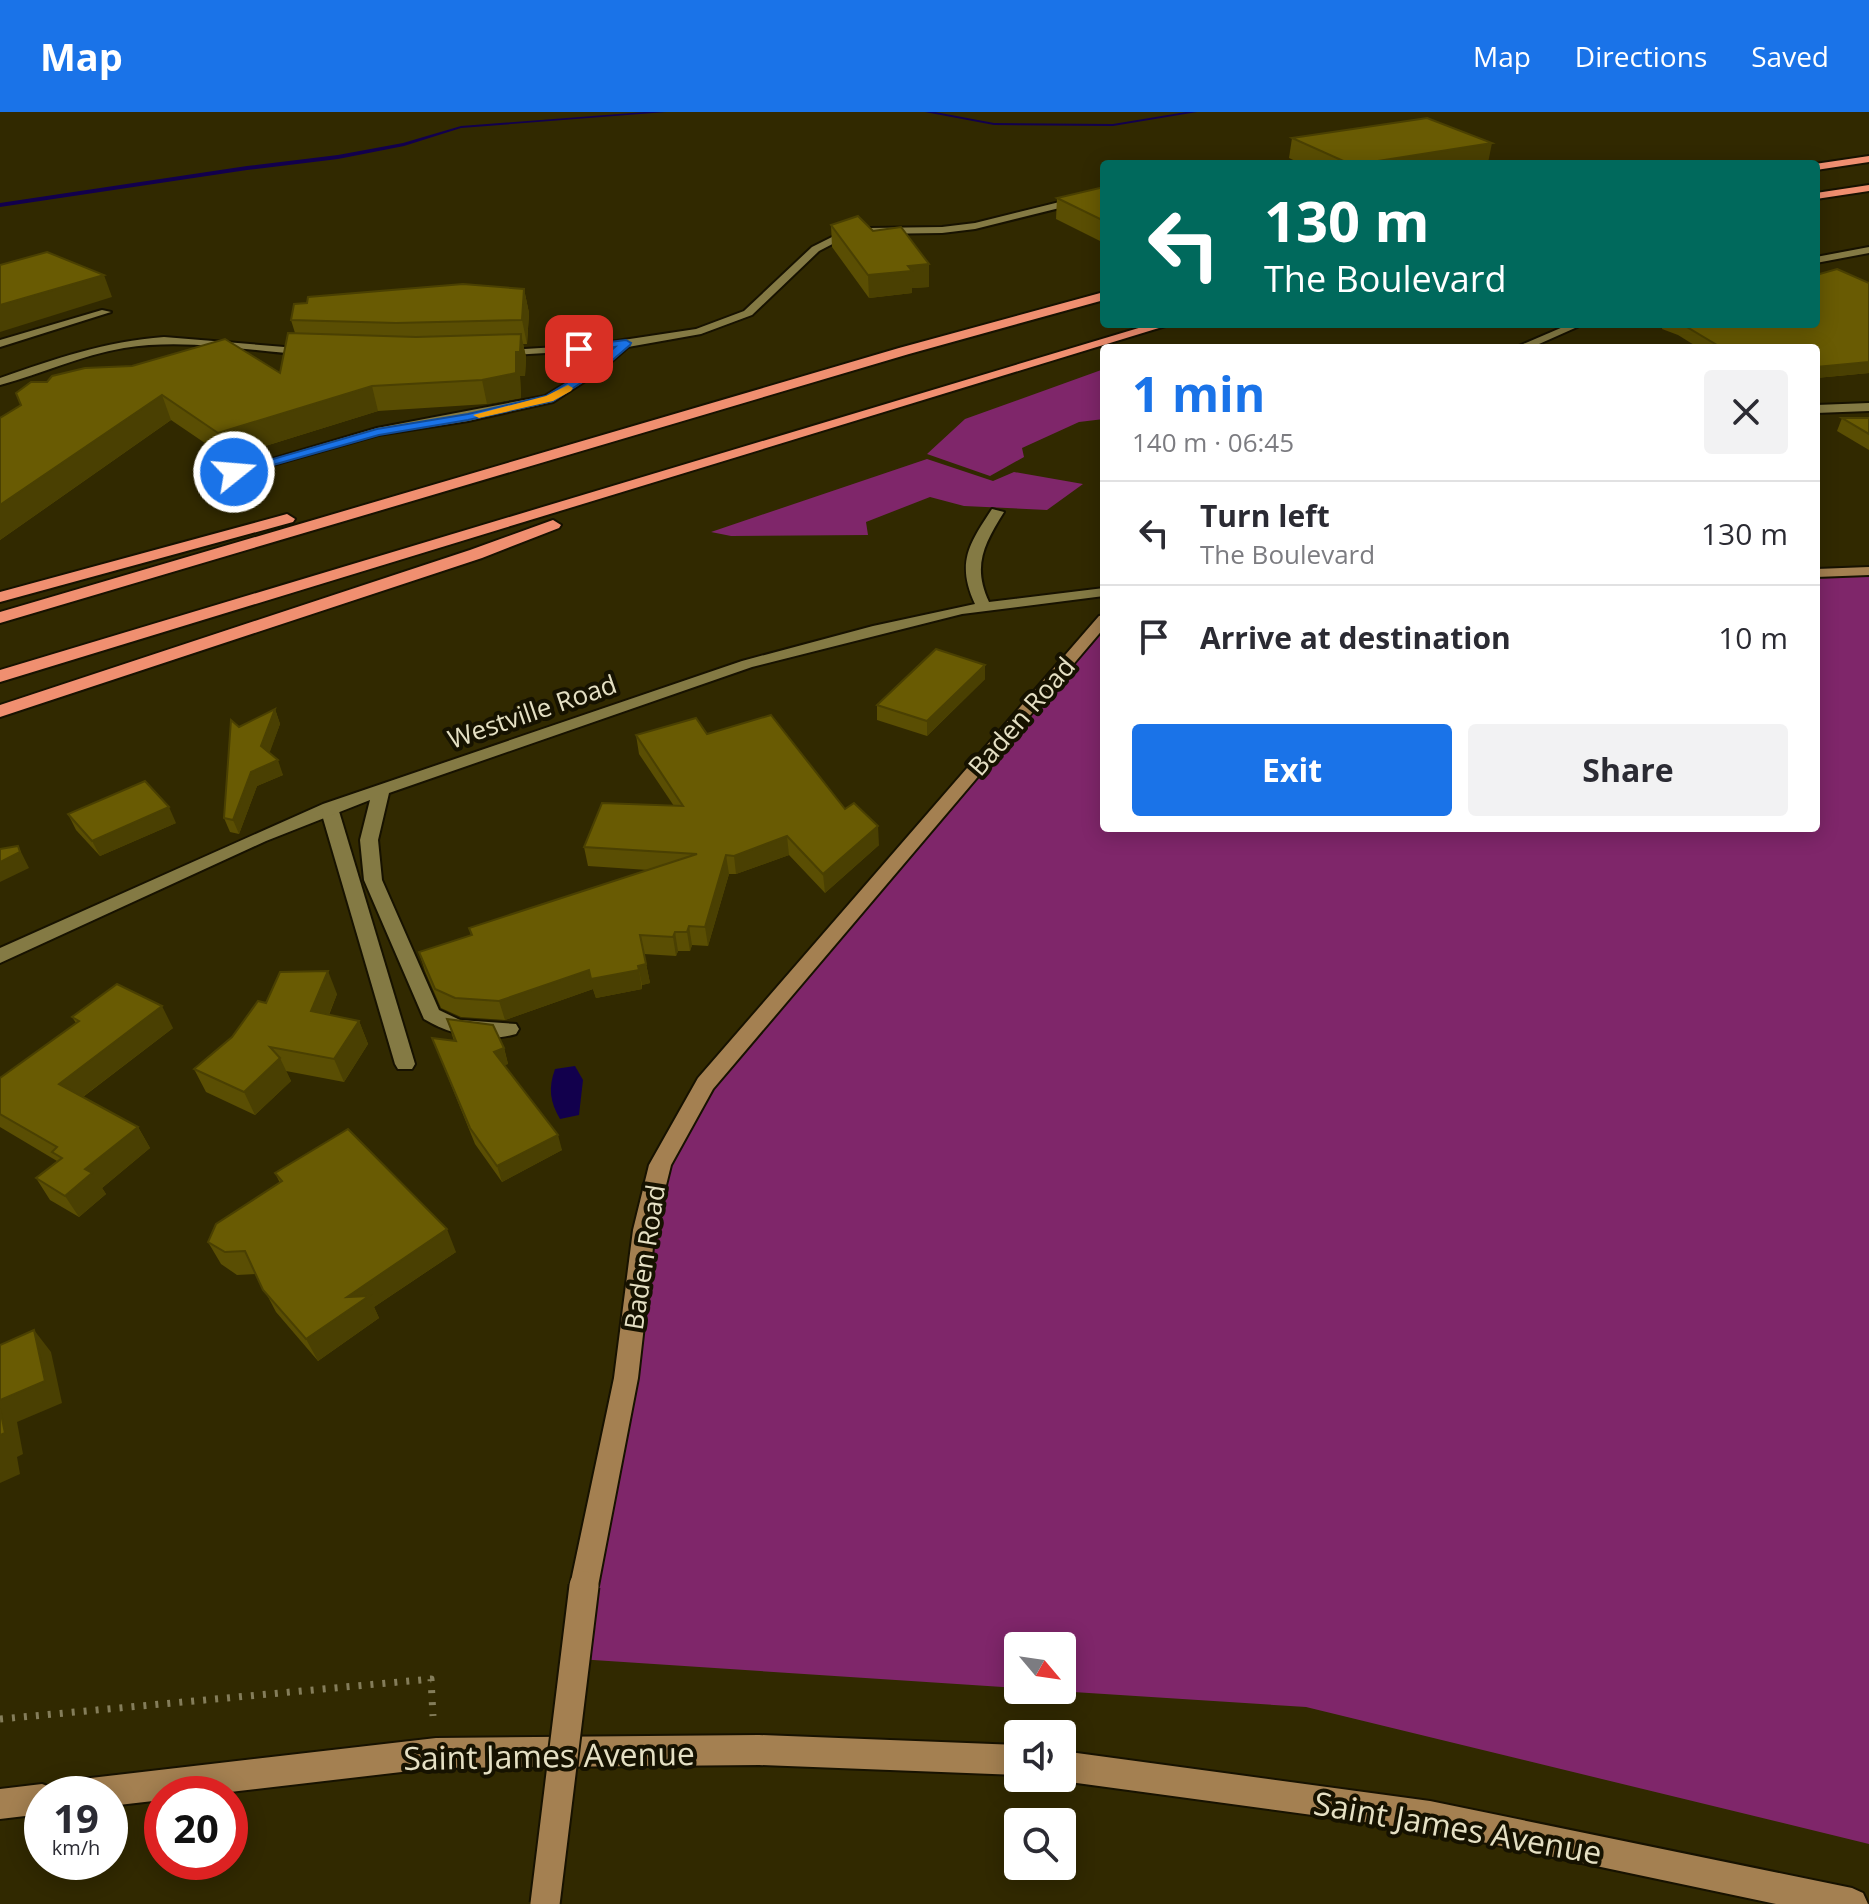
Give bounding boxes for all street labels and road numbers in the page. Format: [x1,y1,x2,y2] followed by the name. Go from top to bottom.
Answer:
[959,649,1083,783] street label: Baden Road
[443,665,621,757] street label: Westville Road
[615,1182,673,1332] street label: Baden Road
[403,1731,695,1779] street label: Saint James Avenue
[1311,1781,1605,1873] street label: Saint James Avenue

